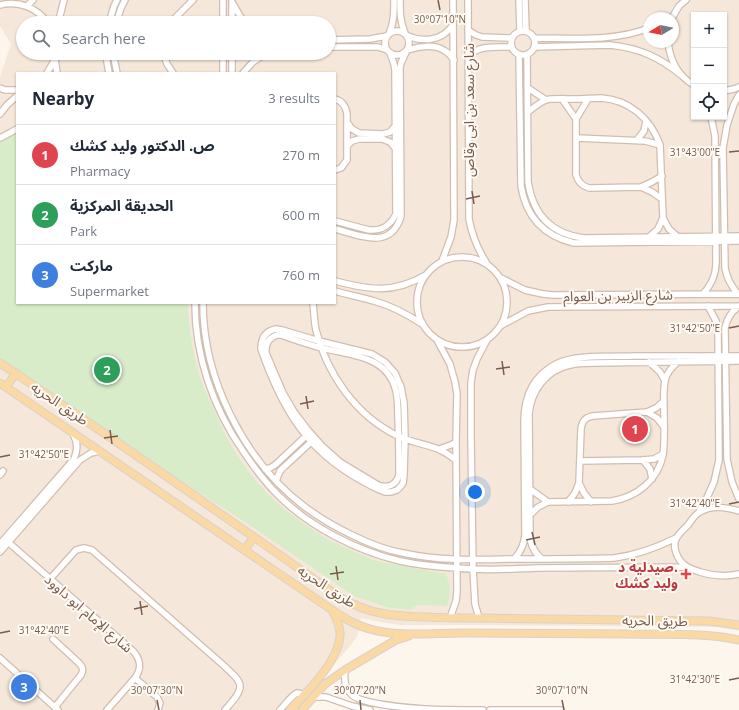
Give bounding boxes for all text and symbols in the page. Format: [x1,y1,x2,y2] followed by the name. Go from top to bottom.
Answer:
[414,12,466,26] text: 30°07'10"N
[643,12,679,48] north arrow
[691,12,727,120] map controls
[691,12,727,48] button: +
[16,16,336,60] search box
[30,27,52,49] icon: search
[62,28,146,48] text: Search here
[459,43,480,177] street label: شارع سعد بن ابى وقاص
[691,48,727,84] button: −
[691,84,727,120] button: locate
[32,87,94,110] text: Nearby
[268,89,320,107] text: 3 results
[70,135,215,155] text: ص. الدكتور وليد كشك
[670,145,720,159] text: 31°43'00"E
[41,146,49,164] text: 1
[282,146,320,164] text: 270 m
[70,162,130,180] text: Pharmacy
[70,195,173,215] text: الحديقة المركزية
[41,206,49,224] text: 2
[282,206,320,224] text: 600 m
[70,222,97,240] text: Park
[70,255,113,275] text: ماركت
[41,266,49,284] text: 3
[282,266,320,284] text: 760 m
[70,282,149,300] text: Supermarket
[563,285,673,307] street label: شارع الزبير بن العوام
[670,321,720,335] text: 31°42'50"E
[94,355,120,385] pin: 2
[27,377,93,430] street label: طريق الحريه
[622,414,648,444] pin: 1
[19,447,69,461] text: 31°42'50"E
[465,482,485,502] your location
[670,496,720,510] text: 31°42'40"E
[615,557,678,592] place label: صيدلية د. وليد كشك
[294,560,360,613] street label: طريق الحريه
[40,569,137,658] street label: شارع الإمام ابو داوود
[681,569,691,579] marker: صيدلية د. وليد كشك
[622,610,688,631] street label: طريق الحريه
[19,623,69,637] text: 31°42'40"E
[11,672,37,702] pin: 3
[670,672,720,686] text: 31°42'30"E
[131,683,183,697] text: 30°07'30"N
[334,683,386,697] text: 30°07'20"N
[536,683,588,697] text: 30°07'10"N

